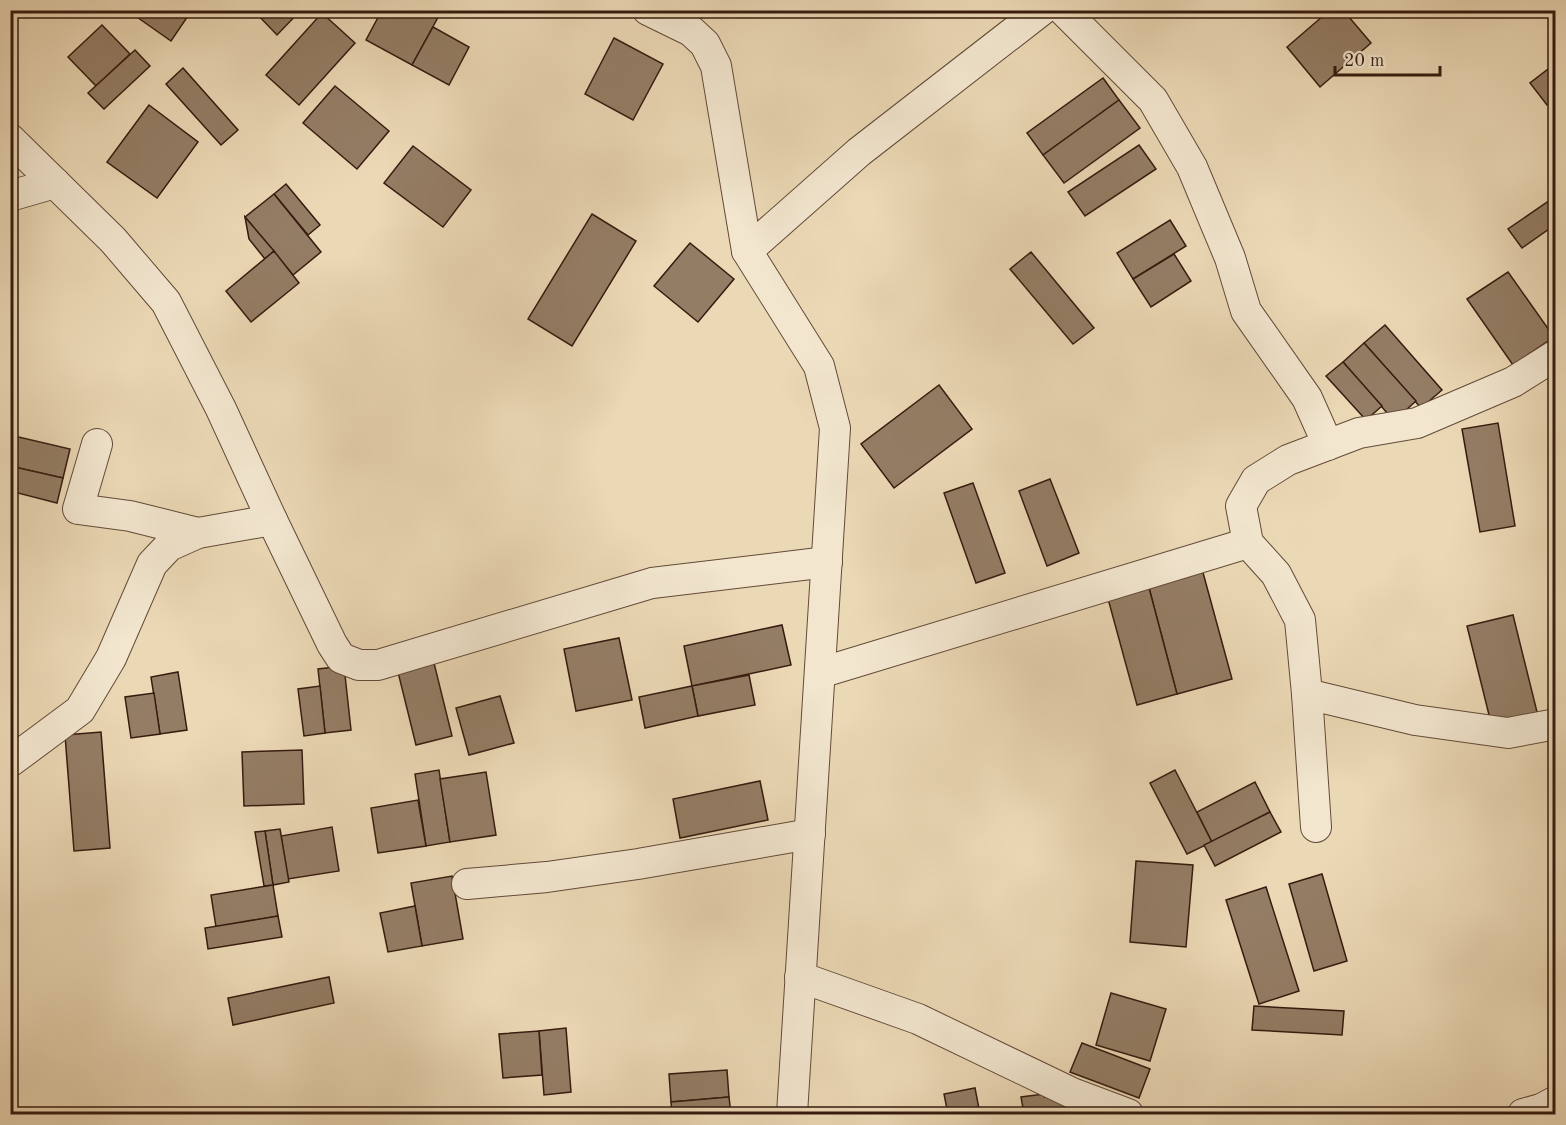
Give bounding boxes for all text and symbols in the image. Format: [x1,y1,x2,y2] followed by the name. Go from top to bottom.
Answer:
[1335,39,1440,77] scale bar
[1344,52,1384,70] text: 20 m

